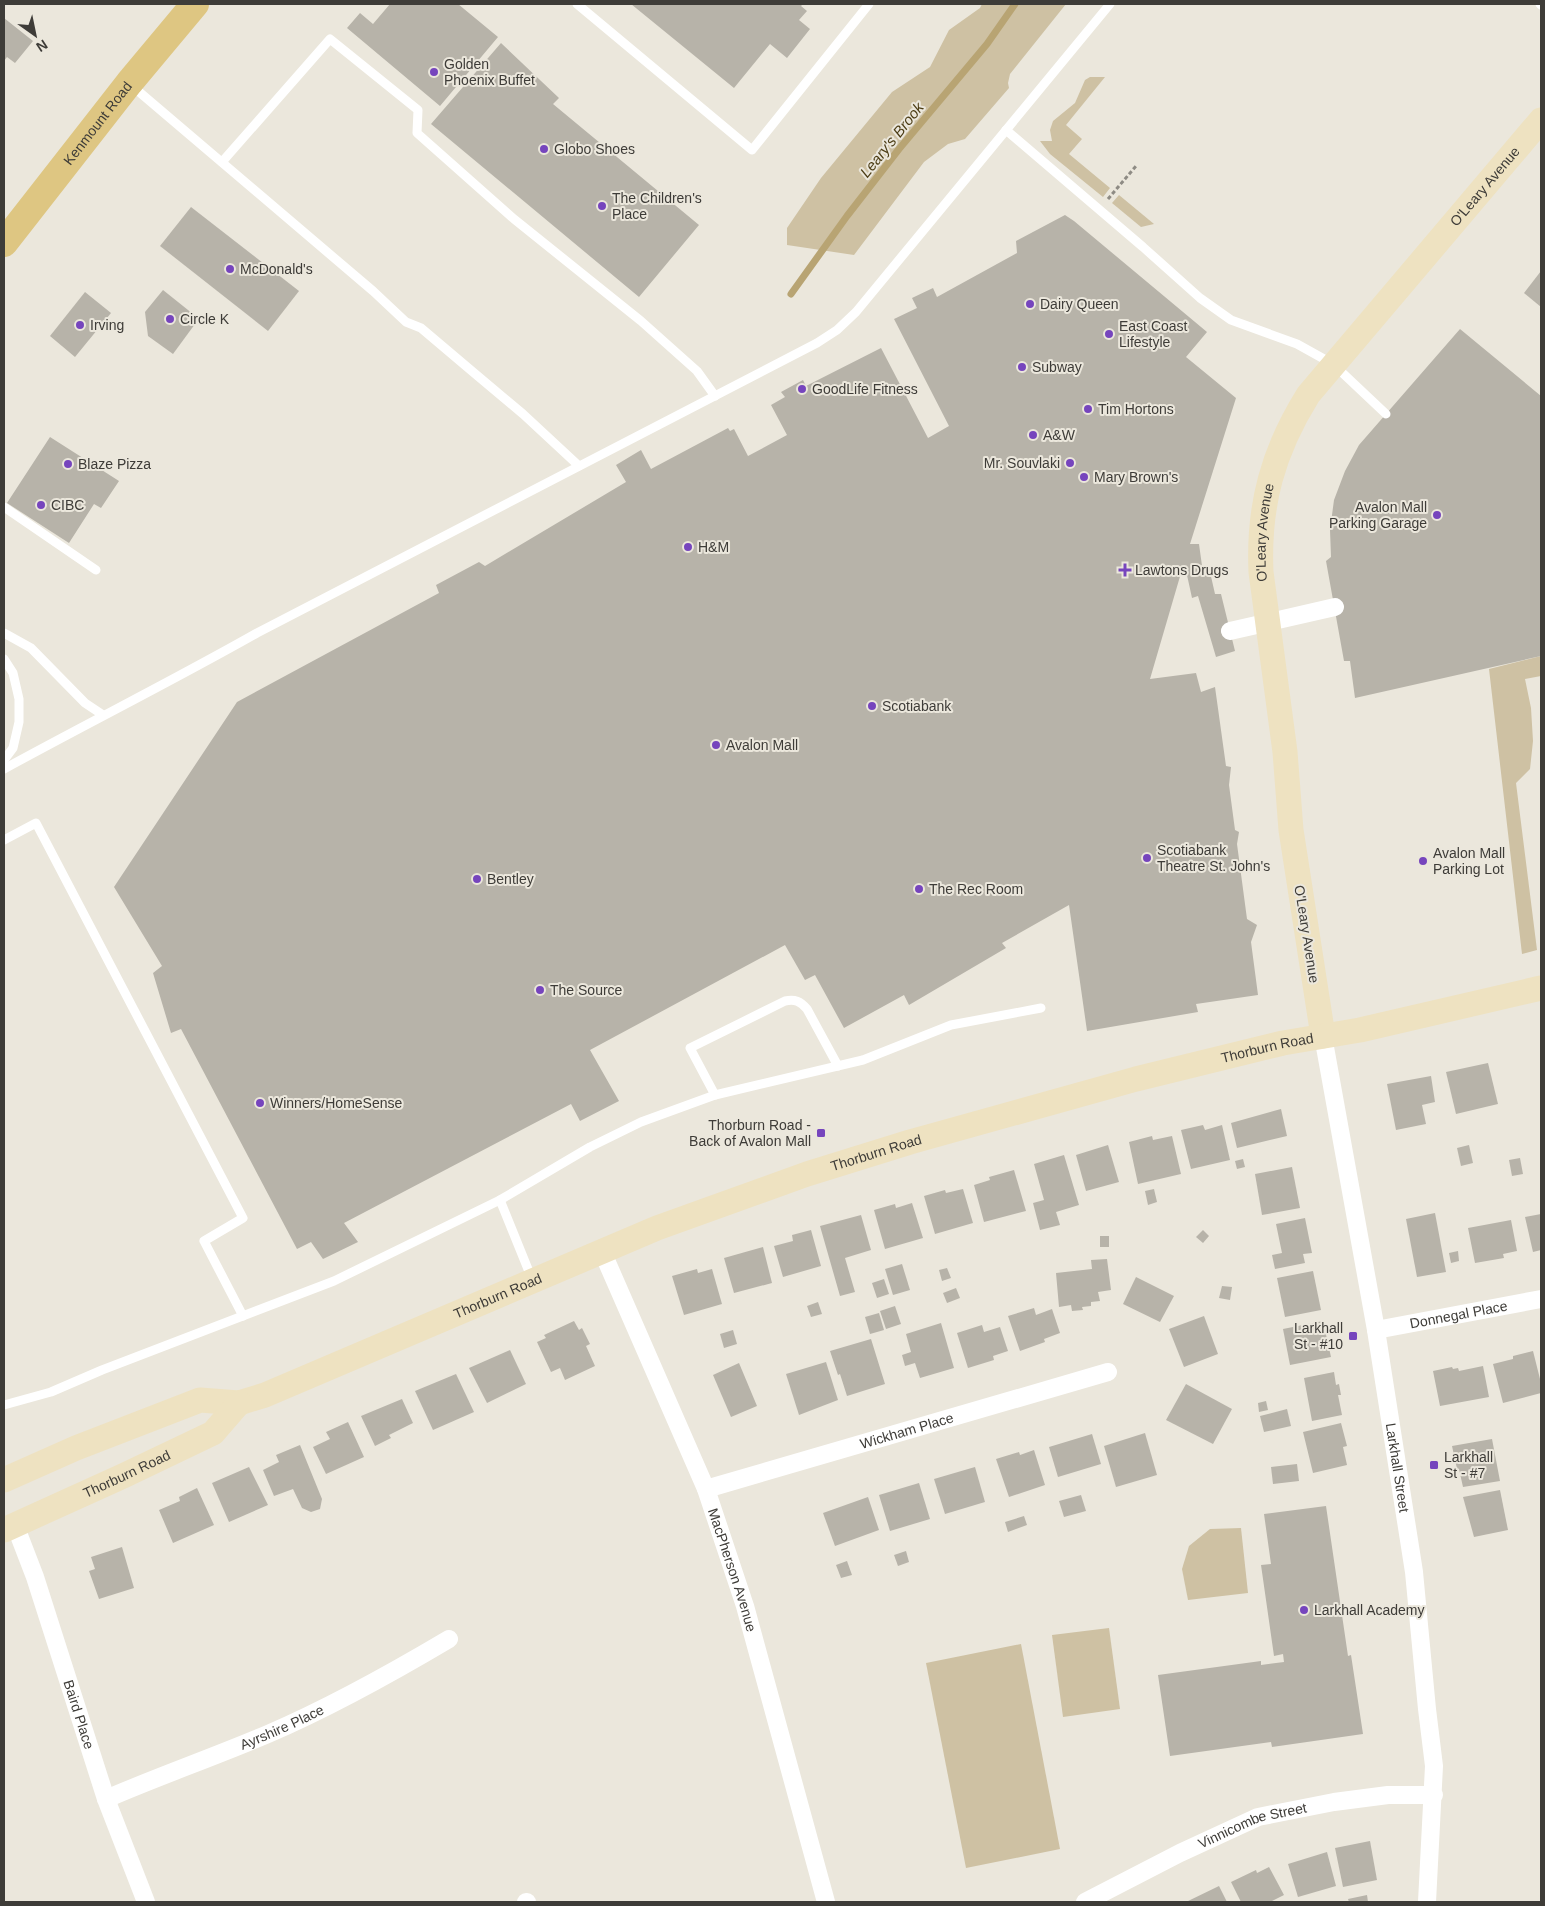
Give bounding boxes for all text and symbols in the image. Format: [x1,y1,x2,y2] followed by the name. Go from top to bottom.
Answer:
[10,10,60,60] north arrow
[33,36,51,55] text: N
[444,56,535,88] place label: Golden Phoenix Buffet
[428,66,440,78] marker: Golden Phoenix Buffet
[60,78,135,168] street label: Kenmount Road
[856,98,928,180] water label: Leary's Brook
[554,141,635,157] place label: Globo Shoes
[538,143,550,155] marker: Globo Shoes
[1447,143,1523,229] street label: O'Leary Avenue
[612,190,702,222] place label: The Children's Place
[596,200,608,212] marker: The Children's Place
[240,261,313,277] place label: McDonald's
[224,263,236,275] marker: McDonald's
[1040,296,1119,312] place label: Dairy Queen
[1024,298,1036,310] marker: Dairy Queen
[180,311,230,327] place label: Circle K
[164,313,176,325] marker: Circle K
[90,317,124,333] place label: Irving
[1119,318,1188,350] place label: East Coast Lifestyle
[74,319,86,331] marker: Irving
[1103,328,1115,340] marker: East Coast Lifestyle
[1032,359,1082,375] place label: Subway
[1016,361,1028,373] marker: Subway
[812,381,918,397] place label: GoodLife Fitness
[796,383,808,395] marker: GoodLife Fitness
[1098,401,1174,417] place label: Tim Hortons
[1082,403,1094,415] marker: Tim Hortons
[1043,427,1076,443] place label: A&W
[1027,429,1039,441] marker: A&W
[984,455,1060,471] place label: Mr. Souvlaki
[78,456,151,472] place label: Blaze Pizza
[1064,457,1076,469] marker: Mr. Souvlaki
[62,458,74,470] marker: Blaze Pizza
[1094,469,1178,485] place label: Mary Brown's
[1078,471,1090,483] marker: Mary Brown's
[1253,481,1277,583] street label: O'Leary Avenue
[51,497,84,513] place label: CIBC
[35,499,47,511] marker: CIBC
[1329,499,1427,531] place label: Avalon Mall Parking Garage
[1431,509,1443,521] marker: Avalon Mall Parking Garage
[698,539,729,555] place label: H&M
[682,541,694,553] marker: H&M
[1135,562,1228,578] place label: Lawtons Drugs
[1119,564,1131,576] marker: Lawtons Drugs
[882,698,952,714] place label: Scotiabank
[866,700,878,712] marker: Scotiabank
[726,737,798,753] place label: Avalon Mall
[710,739,722,751] marker: Avalon Mall
[1157,842,1270,874] place label: Scotiabank Theatre St. John's
[1433,845,1505,877] place label: Avalon Mall Parking Lot
[1141,852,1153,864] marker: Scotiabank Theatre St. John's
[1417,855,1429,867] marker: Avalon Mall Parking Lot
[487,871,534,887] place label: Bentley
[471,873,483,885] marker: Bentley
[929,881,1023,897] place label: The Rec Room
[913,883,925,895] marker: The Rec Room
[1291,884,1323,984] street label: O'Leary Avenue
[550,982,623,998] place label: The Source
[534,984,546,996] marker: The Source
[1219,1030,1315,1066] street label: Thorburn Road
[270,1095,402,1111] place label: Winners/HomeSense
[254,1097,266,1109] marker: Winners/HomeSense
[689,1117,811,1149] place label: Thorburn Road - Back of Avalon Mall
[815,1127,827,1139] marker: Thorburn Road - Back of Avalon Mall
[829,1131,923,1174] street label: Thorburn Road
[451,1270,544,1322] street label: Thorburn Road
[1408,1297,1509,1331] street label: Donnegal Place
[1294,1320,1343,1352] place label: Larkhall St - #10
[1347,1330,1359,1342] marker: Larkhall St - #10
[858,1409,955,1452] street label: Wickham Place
[1383,1422,1413,1514] street label: Larkhall Street
[81,1447,173,1501] street label: Thorburn Road
[1444,1449,1493,1481] place label: Larkhall St - #7
[1428,1459,1440,1471] marker: Larkhall St - #7
[705,1506,760,1634] street label: MacPherson Avenue
[1314,1602,1425,1618] place label: Larkhall Academy
[1298,1604,1310,1616] marker: Larkhall Academy
[60,1678,98,1751] street label: Baird Place
[238,1701,327,1753] street label: Ayrshire Place
[1196,1800,1308,1851] street label: Vinnicombe Street

